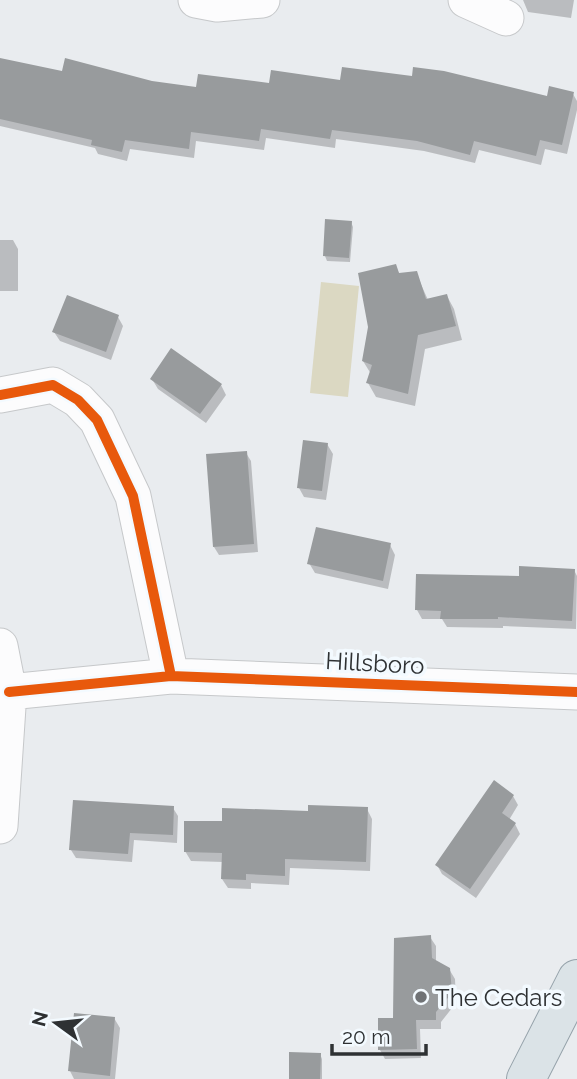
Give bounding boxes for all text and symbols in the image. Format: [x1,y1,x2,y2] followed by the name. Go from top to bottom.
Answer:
[325,646,425,680] street label: Hillsboro
[435,983,562,1012] place label: The Cedars
[21,988,91,1058] north arrow
[413,989,429,1005] marker: The Cedars
[27,1009,52,1028] text: N
[332,1012,426,1056] scale bar
[342,1024,390,1049] text: 20 m

